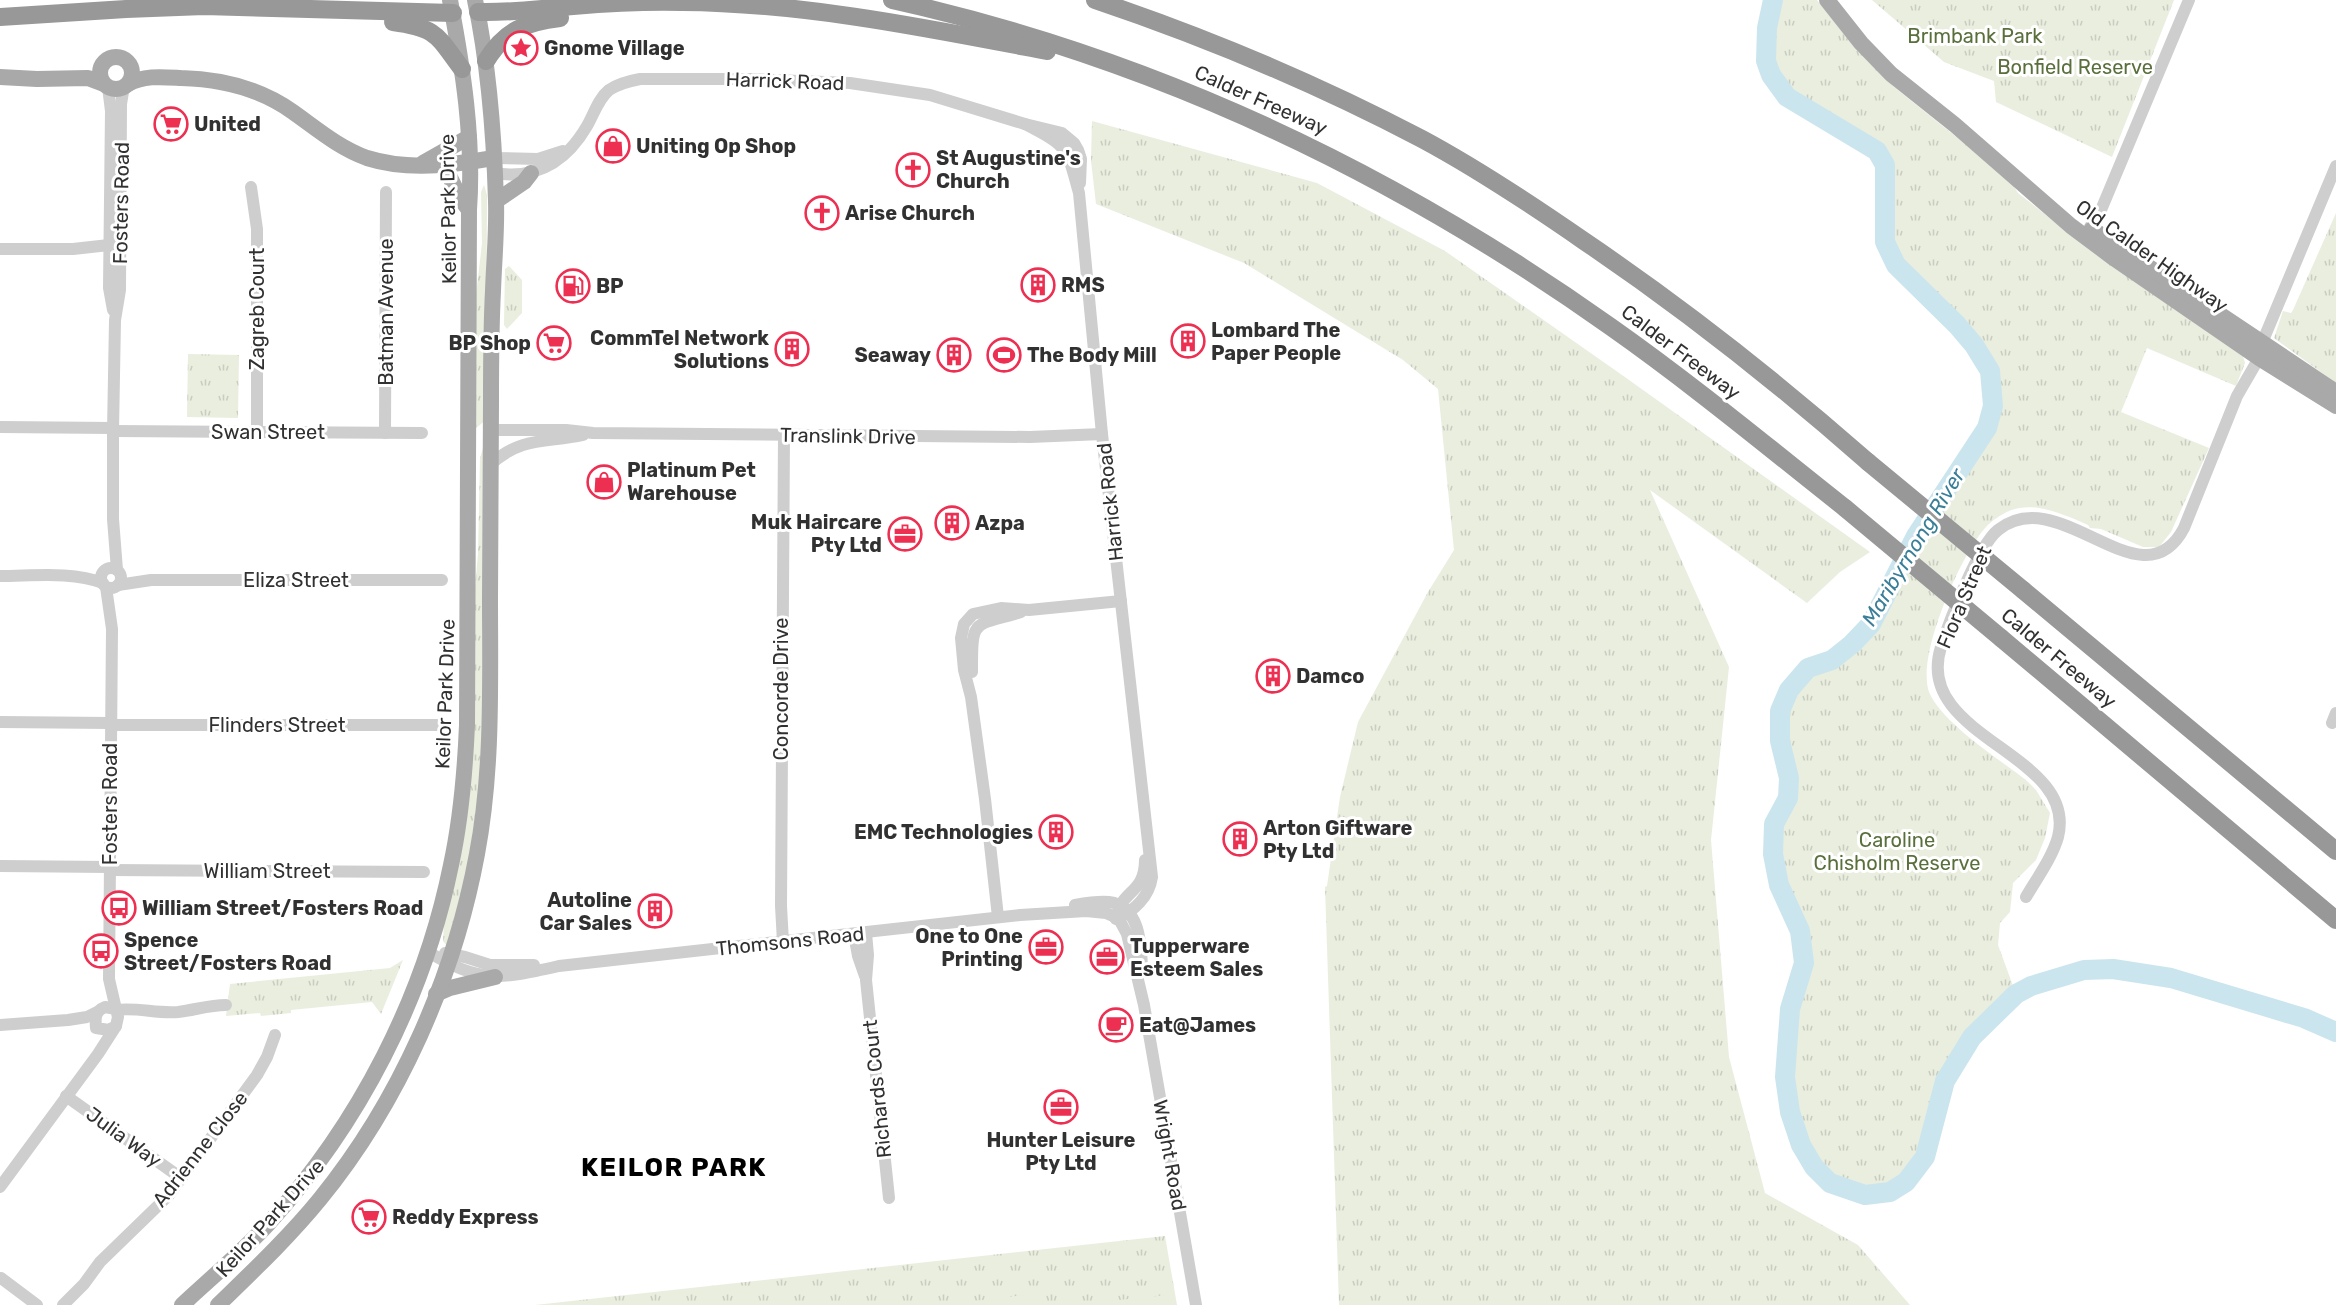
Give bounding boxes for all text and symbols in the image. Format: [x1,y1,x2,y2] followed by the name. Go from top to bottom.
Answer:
[1907,24,2043,48] park label: Brimbank Park
[503,30,539,66] place icon: Gnome Village
[544,36,685,60] place label: Gnome Village
[1997,55,2153,79] park label: Bonfield Reserve
[1191,60,1331,140] street label: Calder Freeway
[725,67,845,95] street label: Harrick Road
[153,106,189,142] supermarket icon: United
[194,112,261,136] place label: United
[595,128,631,164] shop icon: Uniting Op Shop
[435,134,461,284] street label: Keilor Park Drive
[636,134,796,158] place label: Uniting Op Shop
[108,142,134,264] street label: Fosters Road
[936,146,1081,193] place label: St Augustine's Church
[895,152,931,188] church icon: St Augustine's Church
[2071,194,2233,318] street label: Old Calder Highway
[804,195,840,231] church icon: Arise Church
[845,201,975,225] place label: Arise Church
[374,238,398,386] street label: Batman Avenue
[245,248,269,370] street label: Zagreb Court
[1020,267,1056,303] building icon: RMS
[555,268,591,304] fuel station icon: BP
[1061,273,1105,297] place label: RMS
[596,274,624,298] place label: BP
[1617,299,1745,405] street label: Calder Freeway
[1211,318,1341,365] place label: Lombard The Paper People
[1170,323,1206,359] building icon: Lombard The Paper People
[536,325,572,361] supermarket icon: BP Shop
[590,326,769,373] place label: CommTel Network Solutions
[448,331,531,355] place label: BP Shop
[774,331,810,367] building icon: CommTel Network Solutions
[936,337,972,373] building icon: Seaway
[986,337,1022,373] sports icon: The Body Mill
[854,343,931,367] place label: Seaway
[1027,343,1157,367] place label: The Body Mill
[211,420,325,444] street label: Swan Street
[780,423,916,449] street label: Translink Drive
[1092,442,1128,562] street label: Harrick Road
[627,458,756,505] place label: Platinum Pet Warehouse
[1856,463,1970,630] water label: Maribyrnong River
[586,464,622,500] shop icon: Platinum Pet Warehouse
[934,505,970,541] building icon: Azpa
[751,510,882,557] place label: Muk Haircare Pty Ltd
[975,511,1025,535] place label: Azpa
[887,516,923,552] office icon: Muk Haircare Pty Ltd
[1932,542,1996,652] street label: Flora Street
[243,568,349,592] street label: Eliza Street
[1997,603,2121,713] street label: Calder Freeway
[430,618,460,770] street label: Keilor Park Drive
[769,618,793,760] street label: Concorde Drive
[1255,658,1291,694] building icon: Damco
[1296,664,1364,688] place label: Damco
[208,713,346,737] street label: Flinders Street
[98,743,122,865] street label: Fosters Road
[1038,814,1074,850] building icon: EMC Technologies
[1263,816,1413,863] place label: Arton Giftware Pty Ltd
[854,820,1033,844] place label: EMC Technologies
[1222,821,1258,857] building icon: Arton Giftware Pty Ltd
[1814,828,1980,875] park label: Caroline Chisholm Reserve
[204,859,331,883] street label: William Street
[539,888,632,935] place label: Autoline Car Sales
[101,890,137,926] bus stop icon: William Street/Fosters Road
[637,893,673,929] building icon: Autoline Car Sales
[142,896,423,920] place label: William Street/Fosters Road
[715,921,865,961] street label: Thomsons Road
[915,924,1023,971] place label: One to One Printing
[124,928,332,975] place label: Spence Street/Fosters Road
[1028,929,1064,965] office icon: One to One Printing
[83,933,119,969] bus stop icon: Spence Street/Fosters Road
[1130,934,1263,981] place label: Tupperware Esteem Sales
[1089,939,1125,975] office icon: Tupperware Esteem Sales
[1098,1007,1134,1043] cafe icon: Eat@James
[1139,1013,1256,1037] place label: Eat@James
[858,1019,896,1159] street label: Richards Court
[147,1086,253,1212] street label: Adrienne Close
[1043,1089,1079,1125] office icon: Hunter Leisure Pty Ltd
[1148,1098,1192,1212] street label: Wright Road
[82,1102,166,1172] street label: Julia Way
[987,1128,1136,1175] place label: Hunter Leisure Pty Ltd
[581,1152,767,1183] district label: KEILOR PARK
[211,1154,329,1282] street label: Keilor Park Drive
[351,1199,387,1235] supermarket icon: Reddy Express
[392,1205,539,1229] place label: Reddy Express

